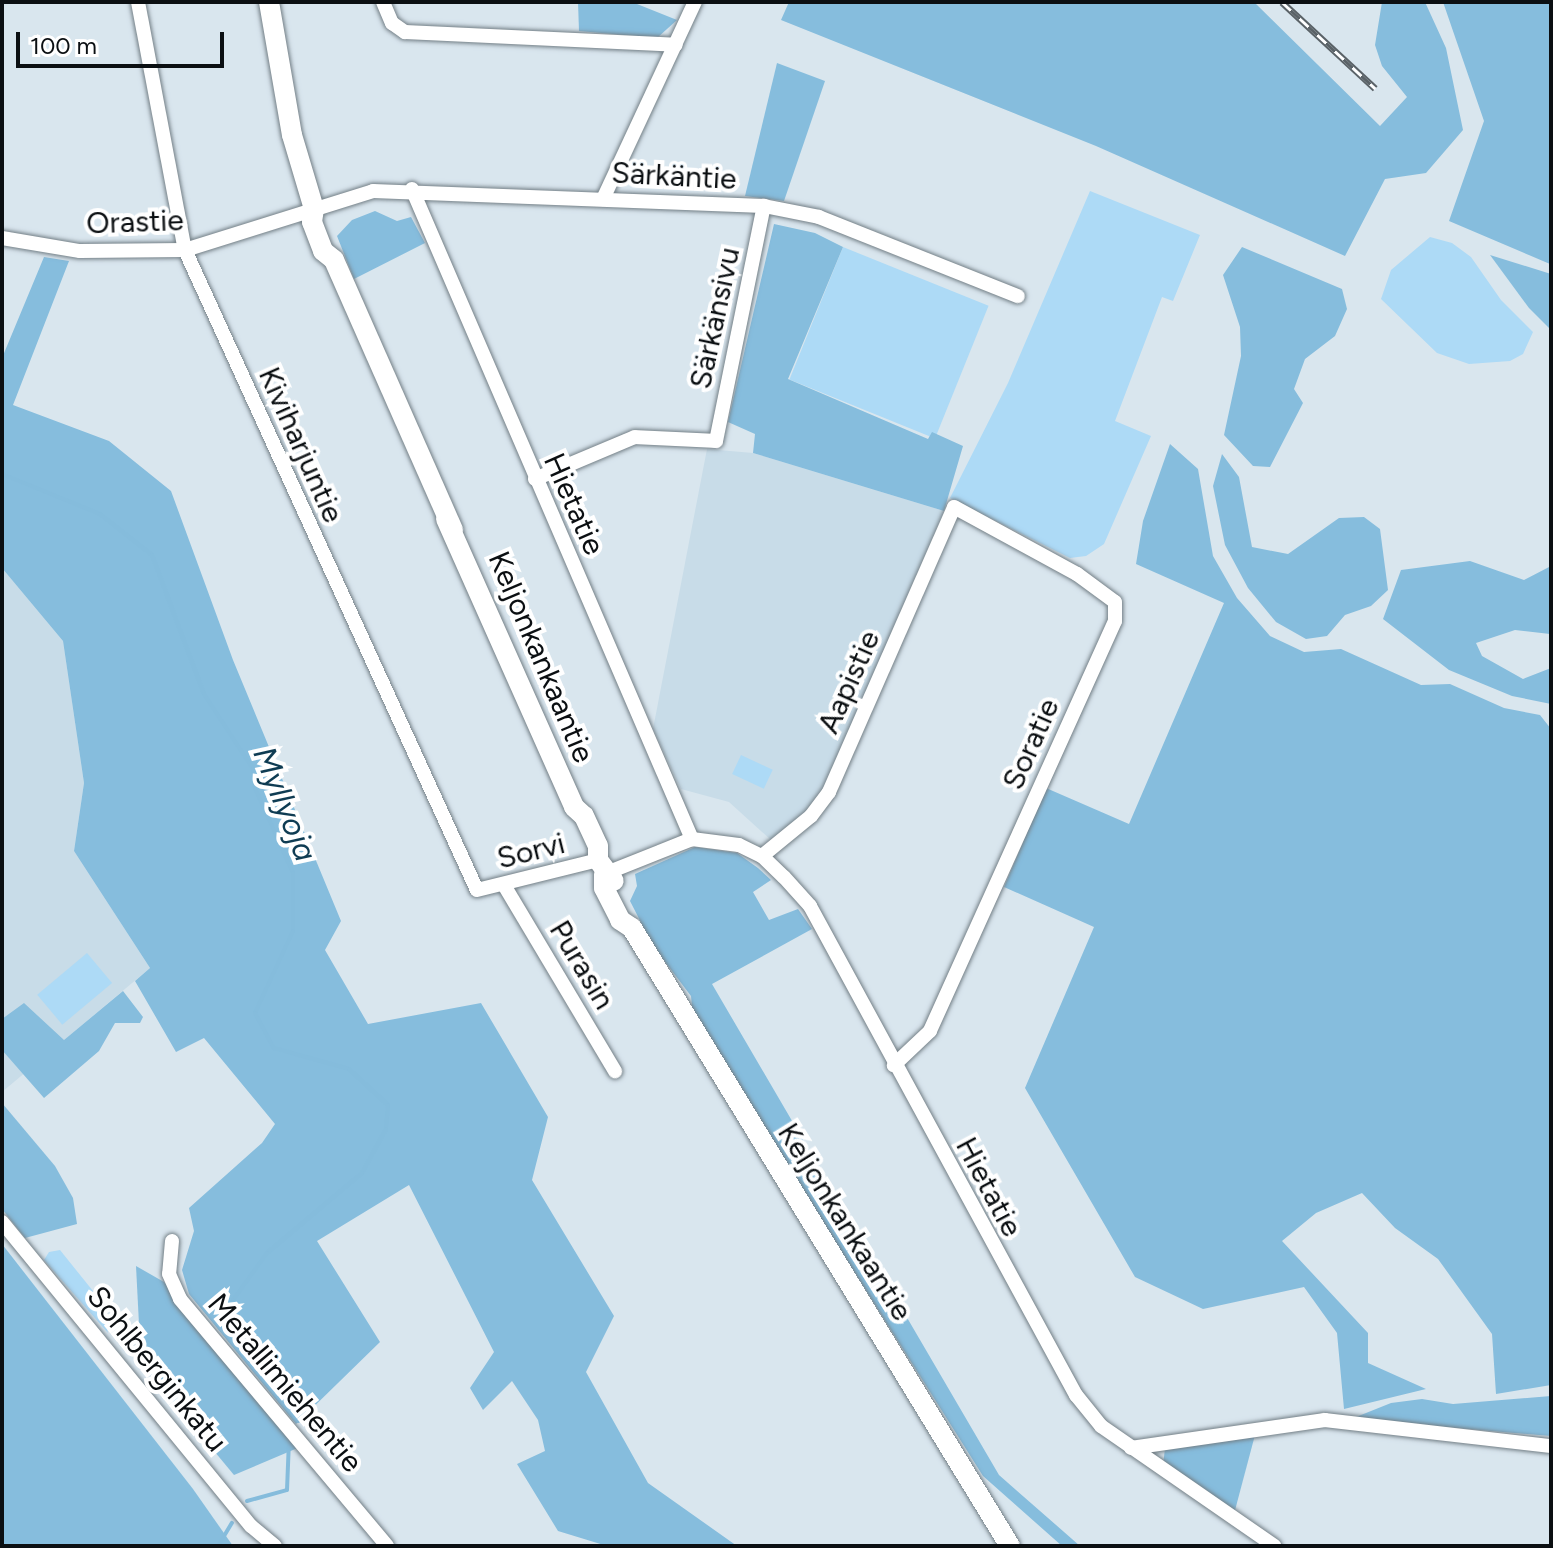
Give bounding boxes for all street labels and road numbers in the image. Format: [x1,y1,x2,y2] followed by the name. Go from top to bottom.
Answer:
[611,155,737,197] street label: Särkäntie
[86,202,184,242] street label: Orastie
[682,244,748,392] street label: Särkänsivu
[251,362,351,528] street label: Kiviharjuntie
[536,448,612,560] street label: Hietatie
[480,546,602,768] street label: Keljonkankaantie
[810,625,888,739] street label: Aapistie
[995,693,1067,795] street label: Soratie
[493,825,569,877] street label: Sorvi
[542,914,622,1016] street label: Purasin
[770,1117,920,1327] street label: Keljonkankaantie
[948,1131,1030,1243] street label: Hietatie
[79,1279,235,1459] street label: Sohlberginkatu
[200,1286,370,1480] street label: Metallimiehentie

